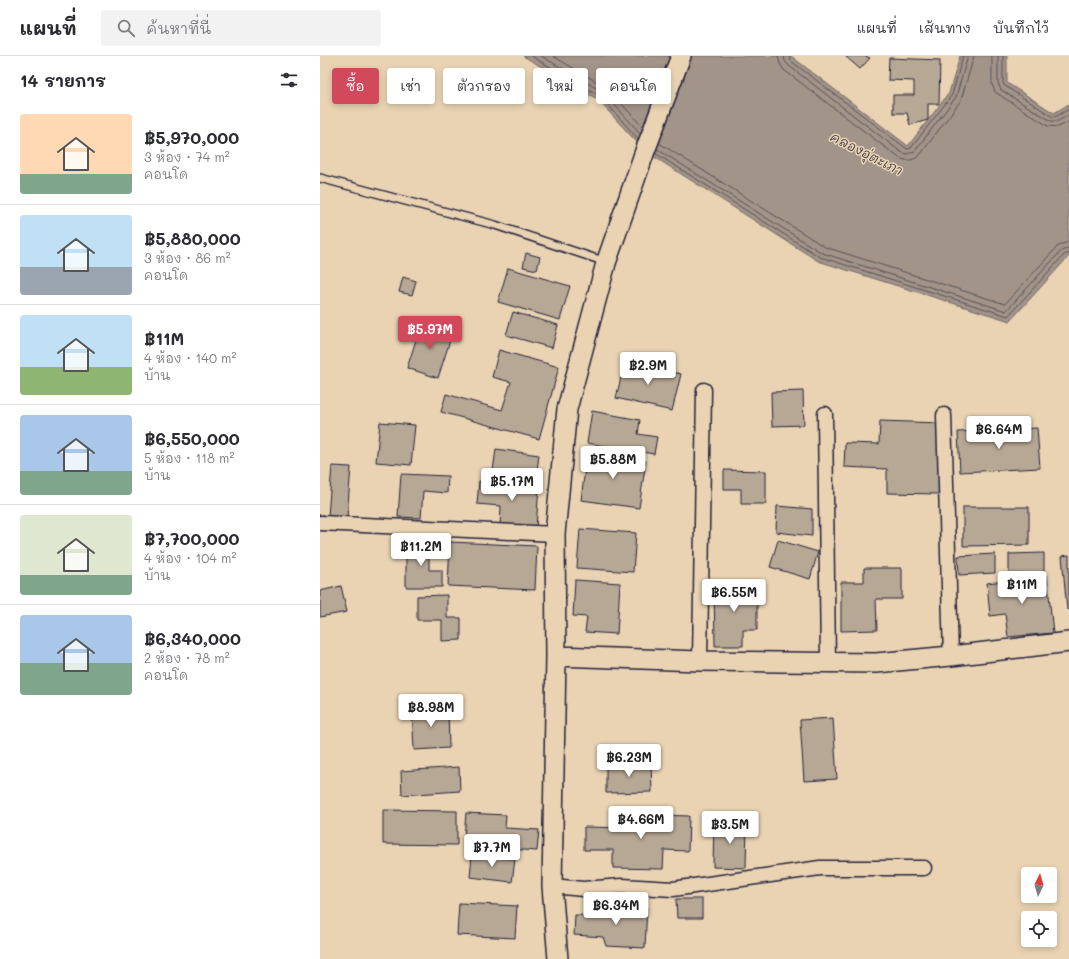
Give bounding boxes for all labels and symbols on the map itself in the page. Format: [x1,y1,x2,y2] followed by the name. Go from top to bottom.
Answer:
[827,128,906,181] water label: คลองอุ่ตะเภา
[397,316,463,350] pin: ฿5.97M
[620,352,676,386] pin: ฿2.9M
[966,416,1032,450] pin: ฿6.64M
[580,446,646,480] pin: ฿5.88M
[479,468,545,502] pin: ฿5.17M
[388,533,454,567] pin: ฿11.2M
[998,571,1046,605] pin: ฿11M
[701,579,767,613] pin: ฿6.55M
[398,694,464,728] pin: ฿8.98M
[596,744,662,778] pin: ฿6.23M
[608,806,674,840] pin: ฿4.66M
[702,811,758,845] pin: ฿3.5M
[464,834,520,868] pin: ฿7.7M
[1021,867,1057,903] north arrow
[583,892,649,926] pin: ฿6.34M

